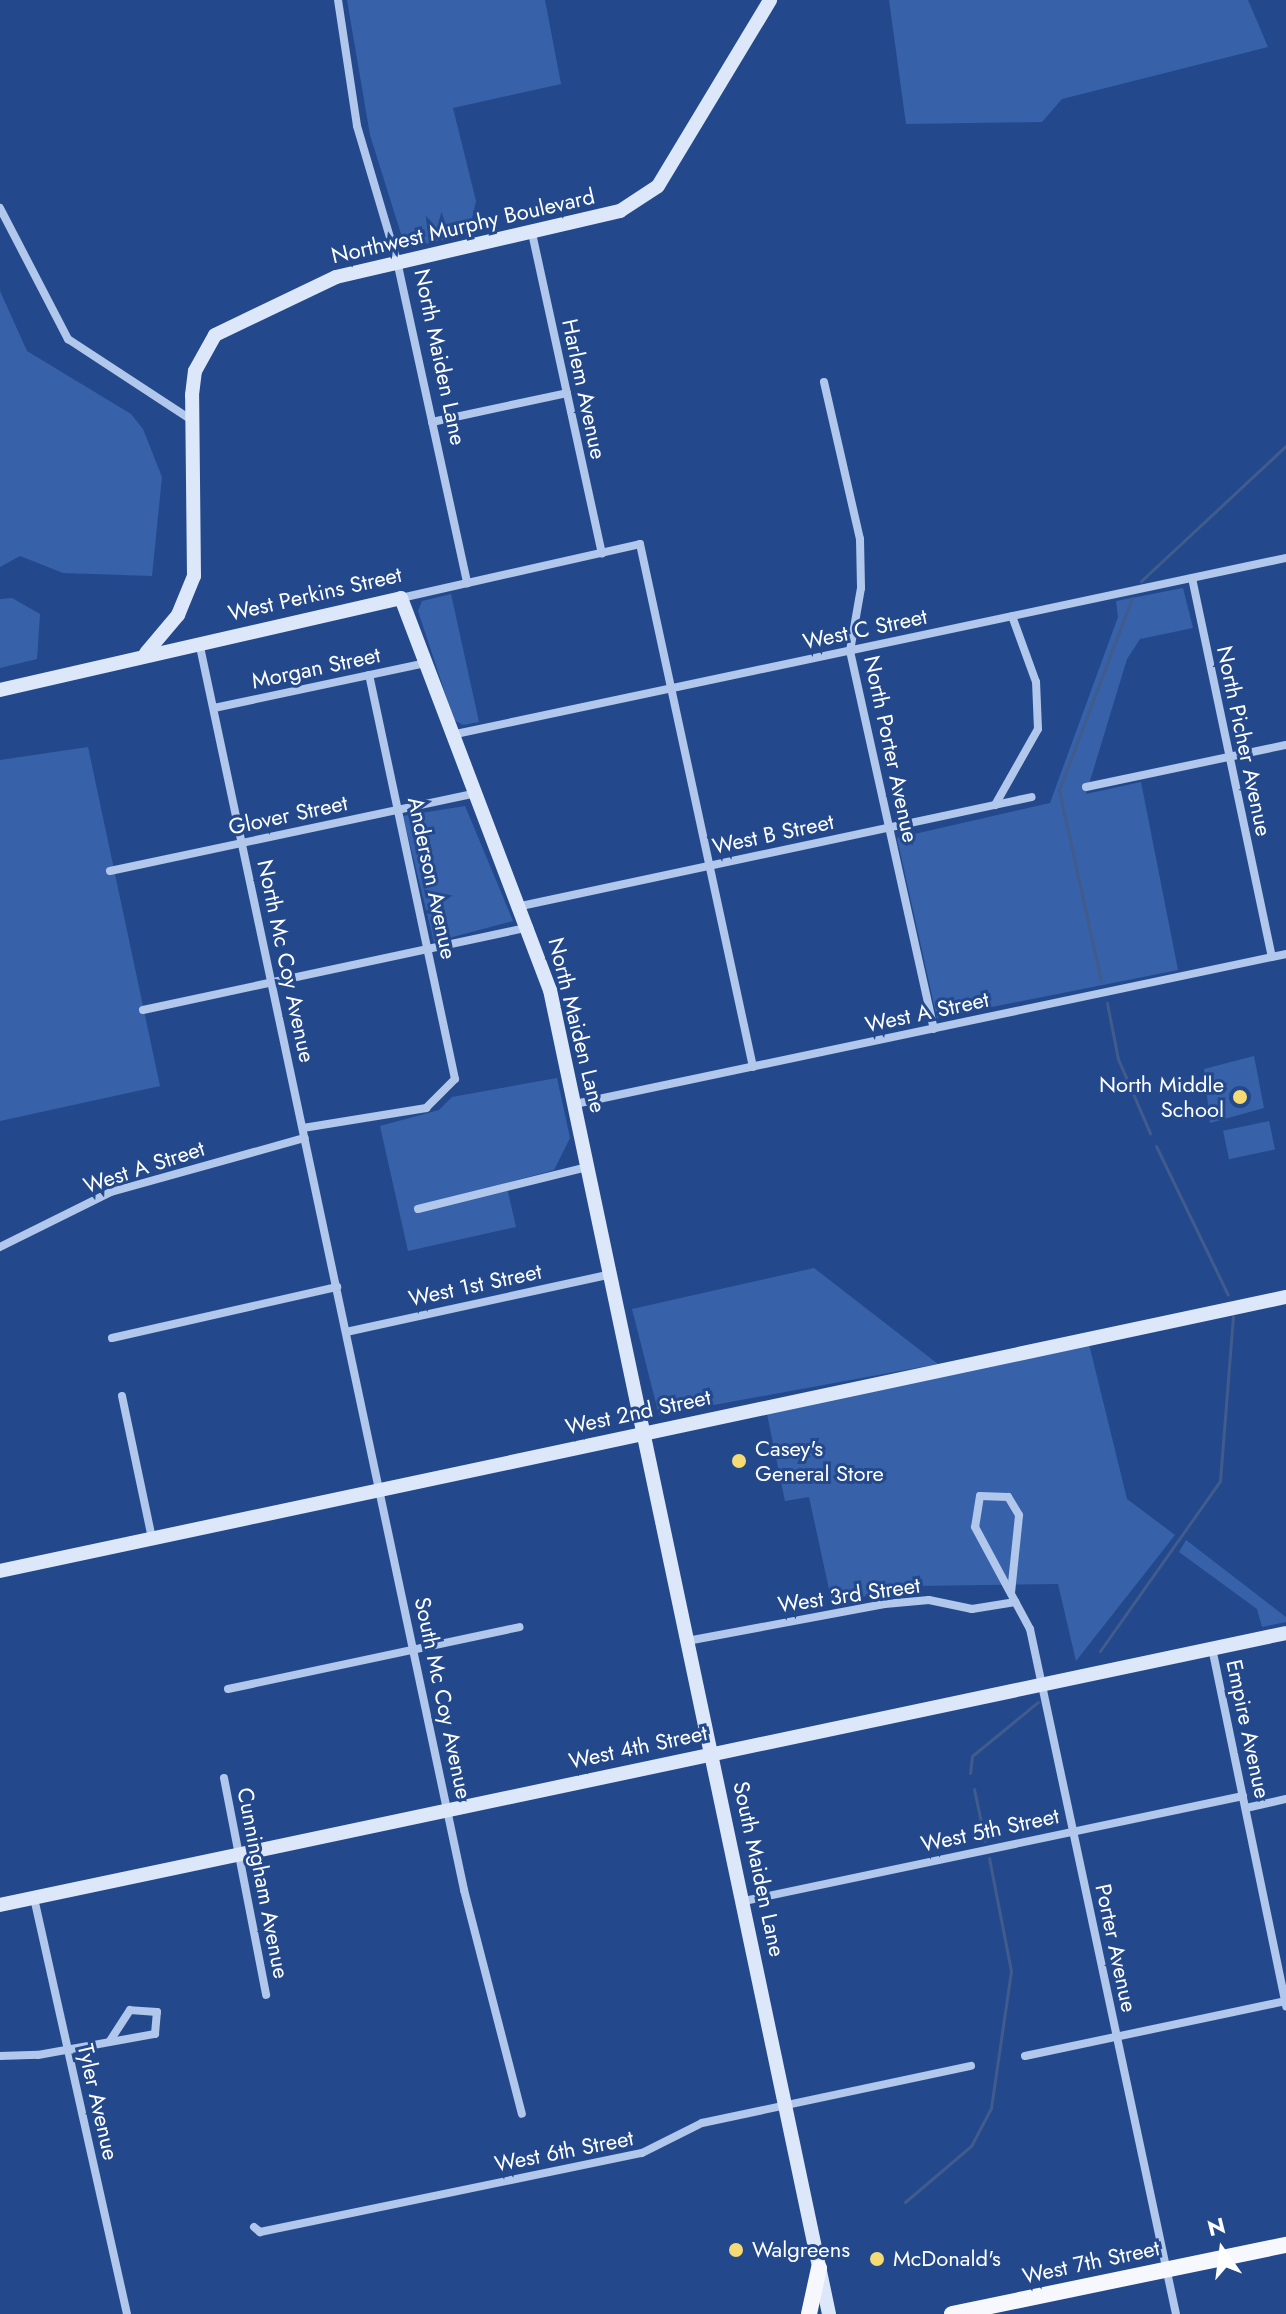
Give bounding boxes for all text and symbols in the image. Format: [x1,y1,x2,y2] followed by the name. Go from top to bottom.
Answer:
[329,183,597,269] street label: Northwest Murphy Boulevard
[408,266,472,448] street label: North Maiden Lane
[556,317,612,461] street label: Harlem Avenue
[226,561,404,627] street label: West Perkins Street
[801,603,929,655] street label: West C Street
[249,641,383,695] street label: Morgan Street
[1211,643,1277,839] street label: North Picher Avenue
[858,653,924,845] street label: North Porter Avenue
[226,789,350,841] street label: Glover Street
[402,795,462,961] street label: Anderson Avenue
[710,808,836,860] street label: West B Street
[252,857,320,1065] street label: North Mc Coy Avenue
[542,935,612,1115] street label: North Maiden Lane
[863,986,991,1038] street label: West A Street
[1099,1071,1224,1122] place label: North Middle School
[1231,1088,1249,1106] marker: North Middle School
[80,1135,208,1199] street label: West A Street
[406,1258,544,1312] street label: West 1st Street
[563,1384,713,1440] street label: West 2nd Street
[755,1435,884,1486] place label: Casey's General Store
[730,1452,748,1470] marker: Casey's General Store
[776,1572,922,1618] street label: West 3rd Street
[409,1595,477,1801] street label: South Mc Coy Avenue
[1220,1657,1276,1801] street label: Empire Avenue
[566,1719,710,1775] street label: West 4th Street
[728,1779,790,1959] street label: South Maiden Lane
[232,1785,294,1981] street label: Cunningham Avenue
[919,1802,1061,1858] street label: West 5th Street
[1090,1882,1142,2014] street label: Porter Avenue
[72,2041,124,2163] street label: Tyler Avenue
[492,2125,636,2177] street label: West 6th Street
[1204,2209,1229,2244] text: N
[1182,2210,1262,2290] north arrow
[1020,2235,1162,2289] street label: West 7th Street
[752,2237,850,2263] place label: Walgreens
[727,2241,745,2259] marker: Walgreens
[893,2246,1001,2272] place label: McDonald's
[868,2250,886,2268] marker: McDonald's

